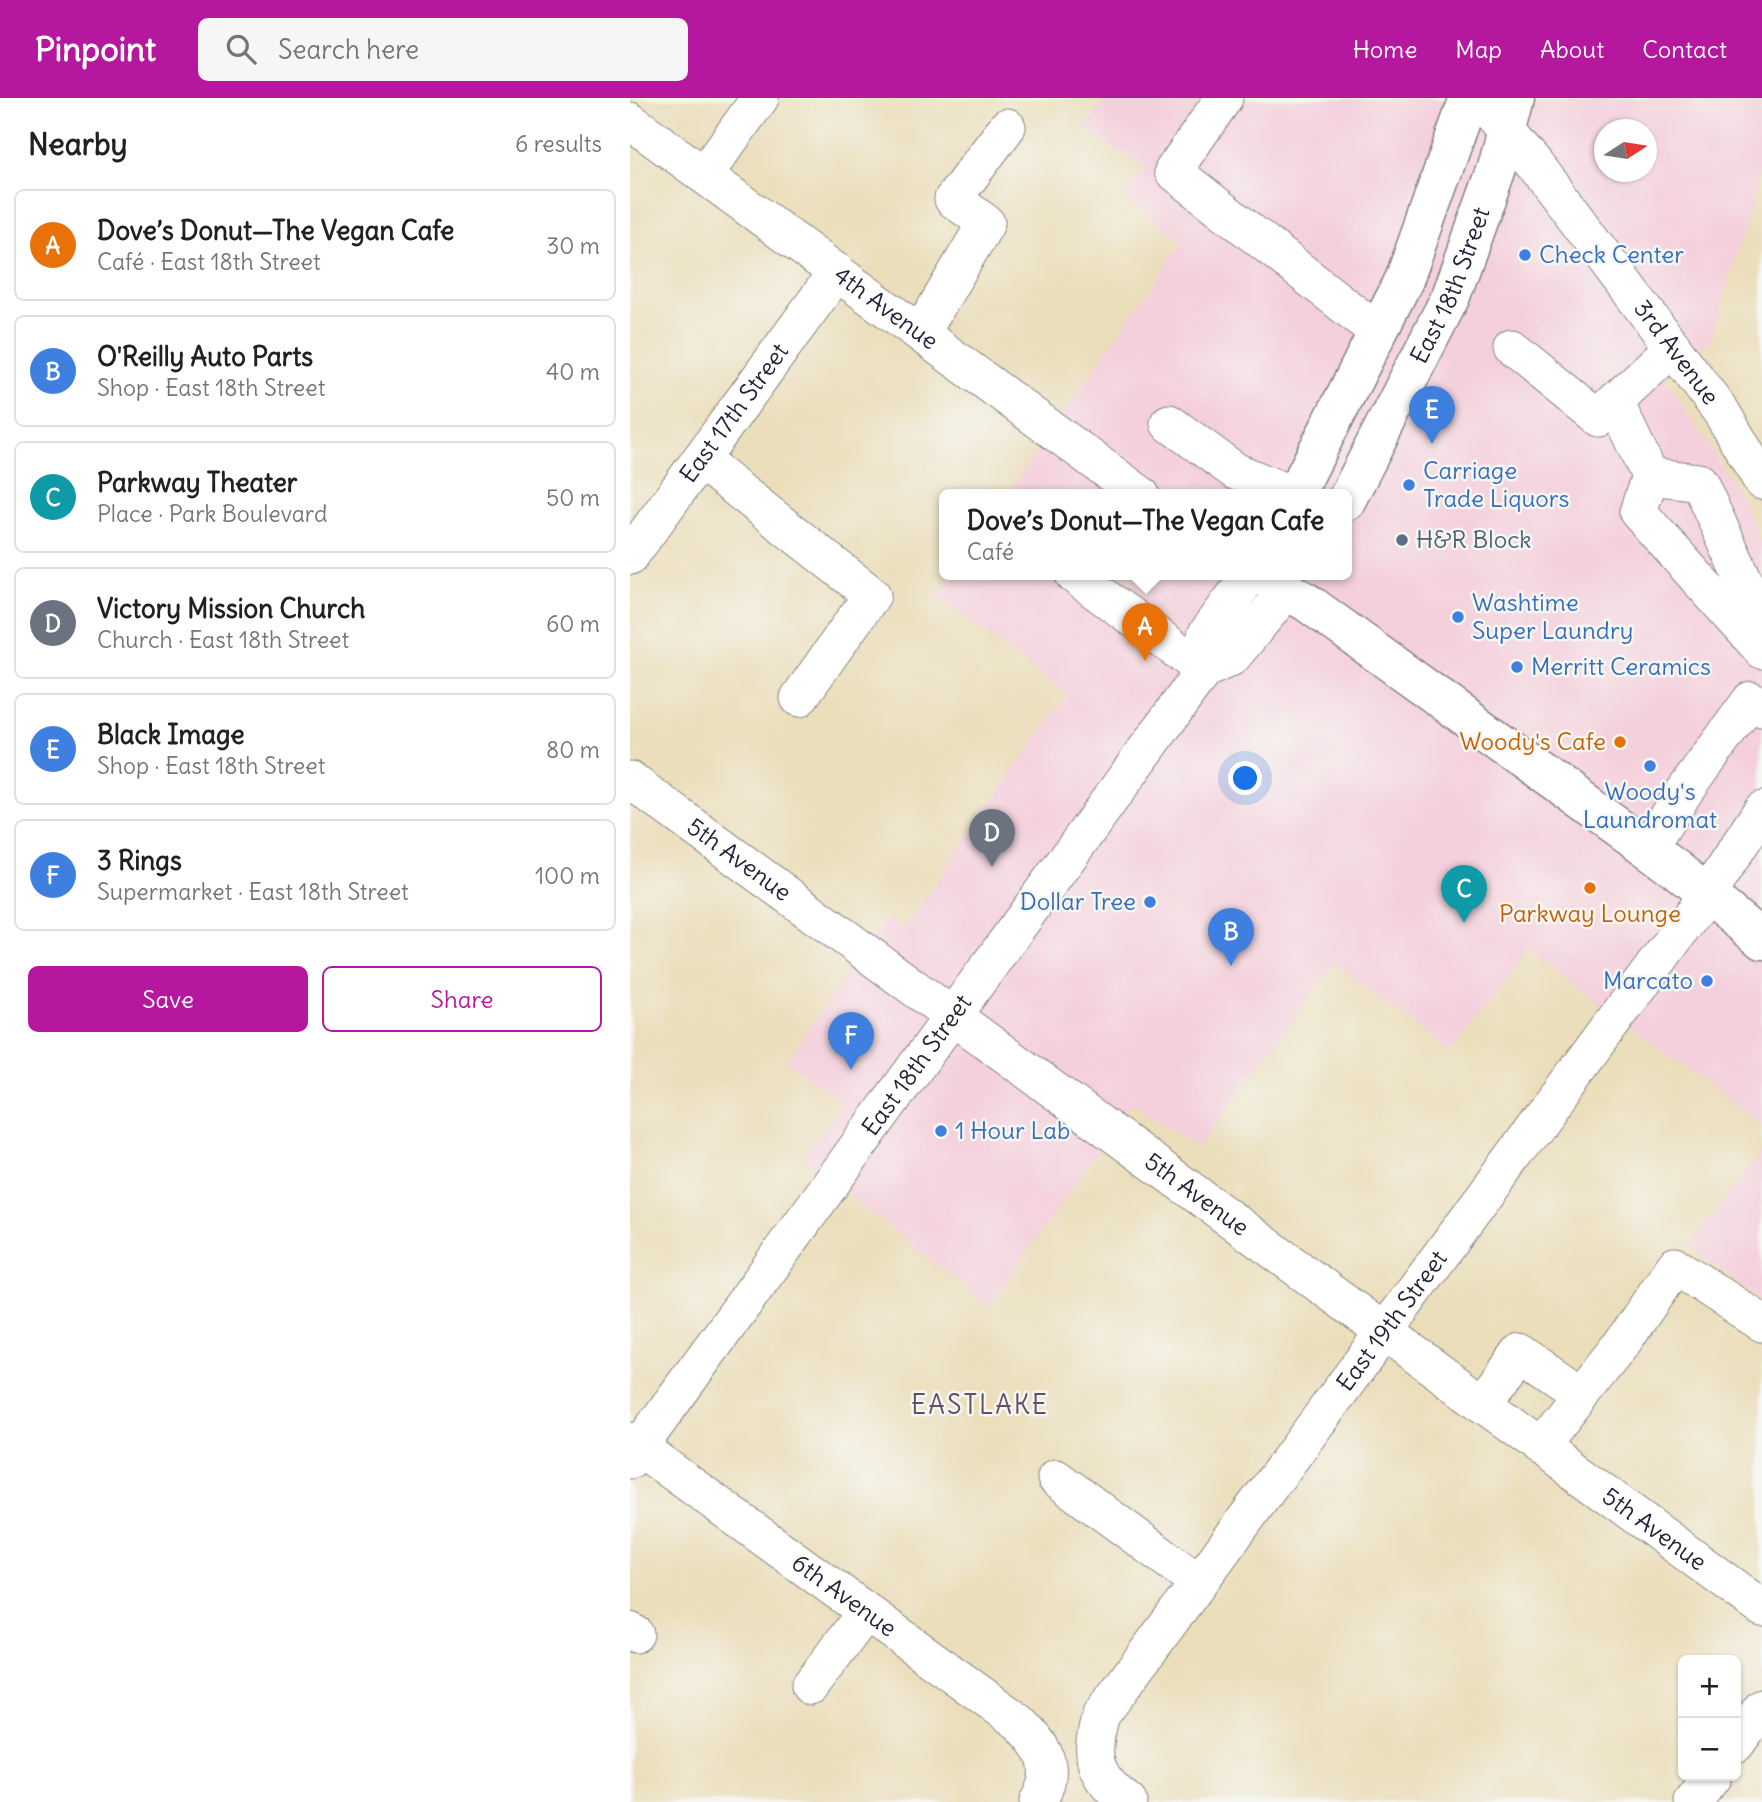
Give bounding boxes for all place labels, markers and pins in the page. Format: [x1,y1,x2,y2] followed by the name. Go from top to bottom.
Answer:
[1539,239,1684,269] place label: Check Center
[1517,247,1533,263] marker: Check Center
[1409,386,1455,444] pin: E
[1423,455,1570,513] place label: Carriage Trade Liquors
[1401,477,1417,493] marker: Carriage Trade Liquors
[1416,524,1532,554] place label: H&R Block
[1394,532,1410,548] marker: H&R Block
[1472,587,1633,645] place label: Washtime Super Laundry
[1122,603,1168,661] pin: A
[1450,609,1466,625] marker: Washtime Super Laundry
[1531,651,1711,681] place label: Merritt Ceramics
[1509,659,1525,675] marker: Merritt Ceramics
[1460,726,1606,756] place label: Woody's Cafe
[1612,734,1628,750] marker: Woody's Cafe
[1642,758,1658,774] marker: Woody's Laundromat
[1583,776,1717,834] place label: Woody's Laundromat
[969,809,1015,867] pin: D
[1441,865,1487,923] pin: C
[1582,880,1598,896] marker: Parkway Lounge
[1020,886,1136,916] place label: Dollar Tree
[1142,894,1158,910] marker: Dollar Tree
[1499,898,1681,928] place label: Parkway Lounge
[1208,908,1254,966] pin: B
[1603,965,1693,995] place label: Marcato
[1699,973,1715,989] marker: Marcato
[828,1012,874,1070] pin: F
[955,1115,1070,1145] place label: 1 Hour Lab
[933,1123,949,1139] marker: 1 Hour Lab

